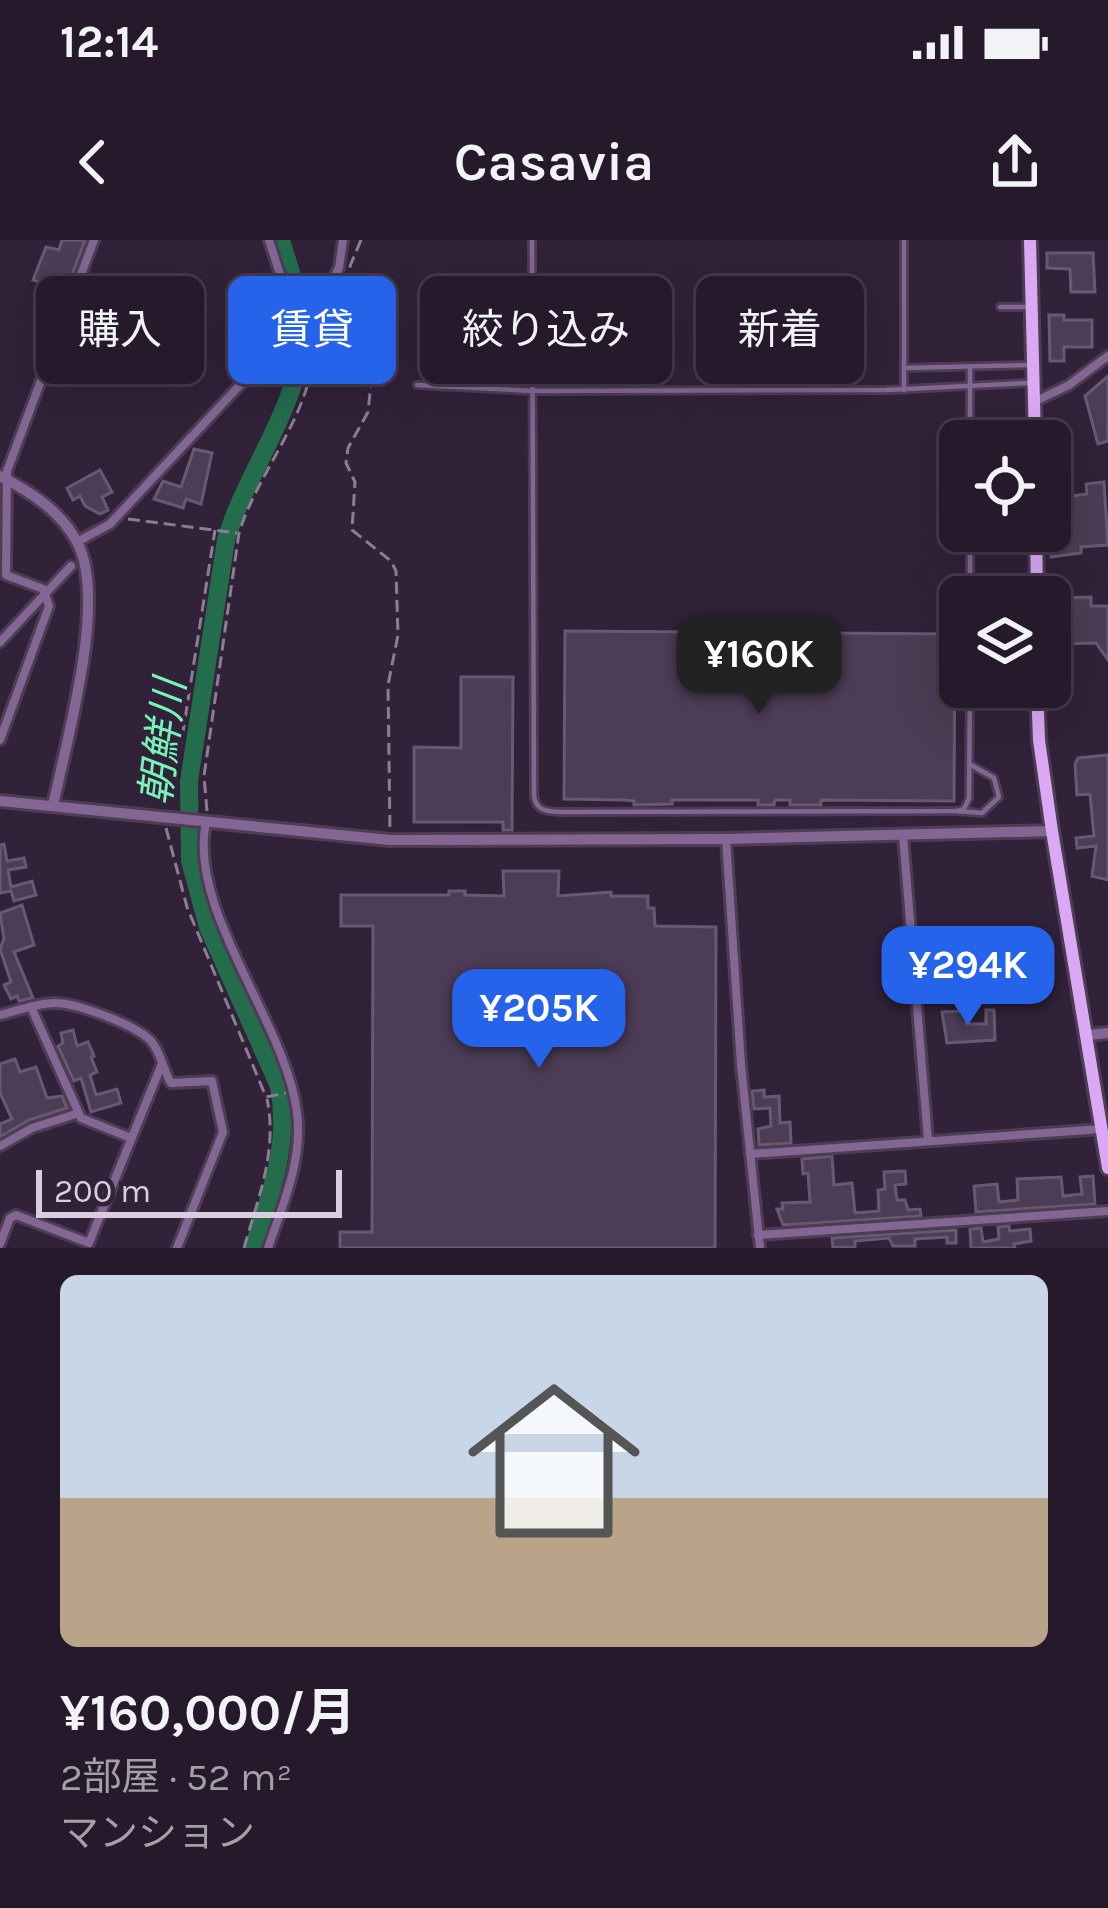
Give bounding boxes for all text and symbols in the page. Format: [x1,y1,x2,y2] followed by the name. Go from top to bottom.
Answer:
[60,16,158,68] text: 12:14
[60,129,126,195] icon: back
[982,129,1048,195] icon: share
[454,130,654,194] text: Casavia
[36,276,204,384] chip: 購入
[228,276,396,384] chip: 賃貸
[420,276,672,384] chip: 絞り込み
[696,276,864,384] chip: 新着
[939,420,1071,708] map controls
[939,420,1071,552] button: locate
[939,576,1071,708] button: layers
[675,615,843,717] pin: ¥160K
[704,631,814,677] text: ¥160K
[131,672,196,808] water label: 朝鮮川
[884,926,1052,1028] pin: ¥294K
[909,942,1027,988] text: ¥294K
[455,969,623,1071] pin: ¥205K
[479,985,599,1031] text: ¥205K
[36,1164,342,1217] scale bar
[54,1172,151,1210] text: 200 m
[446,1353,662,1569] icon: home
[60,1683,356,1743] text: ¥160,000/月
[60,1754,292,1800] text: 2部屋 · 52 m²
[60,1810,255,1856] text: マンション

